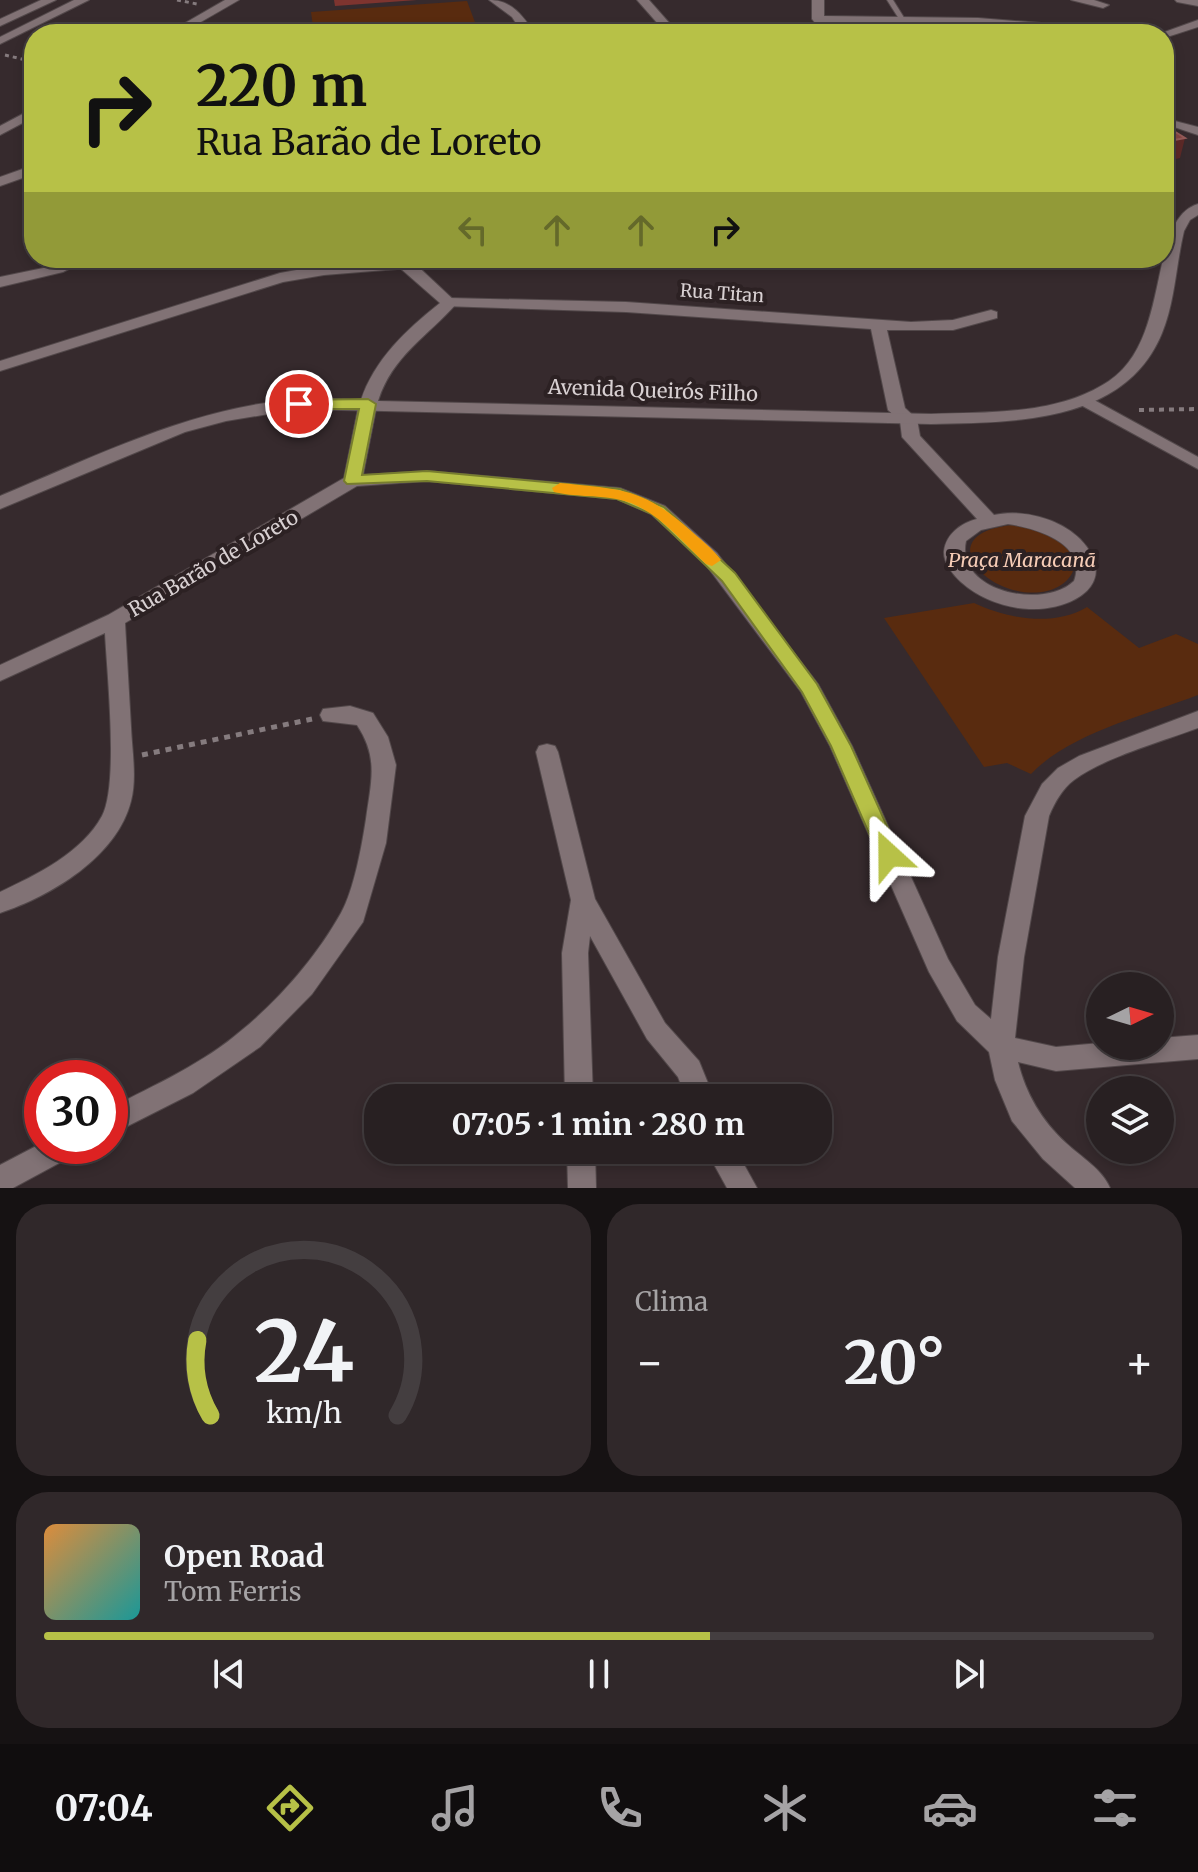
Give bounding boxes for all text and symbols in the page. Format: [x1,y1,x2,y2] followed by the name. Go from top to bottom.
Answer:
[196,51,367,121] text: 220 m
[64,56,168,160] icon: right
[196,120,541,165] text: Rua Barão de Loreto
[451,208,495,252] icon: left
[535,208,579,252] icon: ahead
[619,208,663,252] icon: ahead
[703,208,747,252] icon: right
[679,279,765,307] street label: Rua Titan
[265,370,333,438] pin
[547,374,759,406] street label: Avenida Queirós Filho
[277,382,321,426] icon: arrive
[124,504,303,622] street label: Rua Barão de Loreto
[948,547,1096,572] park label: Praça Maracanã
[847,813,931,897] position arrow
[1086,972,1174,1060] north arrow
[1086,972,1174,1164] map controls
[24,1060,128,1164] speed limit sign: 30
[1086,1076,1174,1164] button: layers
[451,1105,745,1143] text: 07:05 · 1 min · 280 m
[635,1285,708,1318] text: Clima
[253,1300,354,1405] text: 24
[844,1325,945,1400] text: 20°
[635,1335,664,1390] text: −
[1125,1335,1154,1390] text: +
[266,1395,341,1431] text: km/h
[164,1537,324,1575] text: Open Road
[164,1575,302,1608] text: Tom Ferris
[207,1652,251,1696] icon: previous
[577,1652,621,1696] icon: pause
[947,1652,991,1696] icon: next
[262,1780,318,1836] icon: directions
[427,1780,483,1836] icon: music
[592,1780,648,1836] icon: phone
[757,1780,813,1836] icon: climate
[922,1780,978,1836] icon: car
[1087,1780,1143,1836] icon: filters
[55,1786,153,1831] text: 07:04

